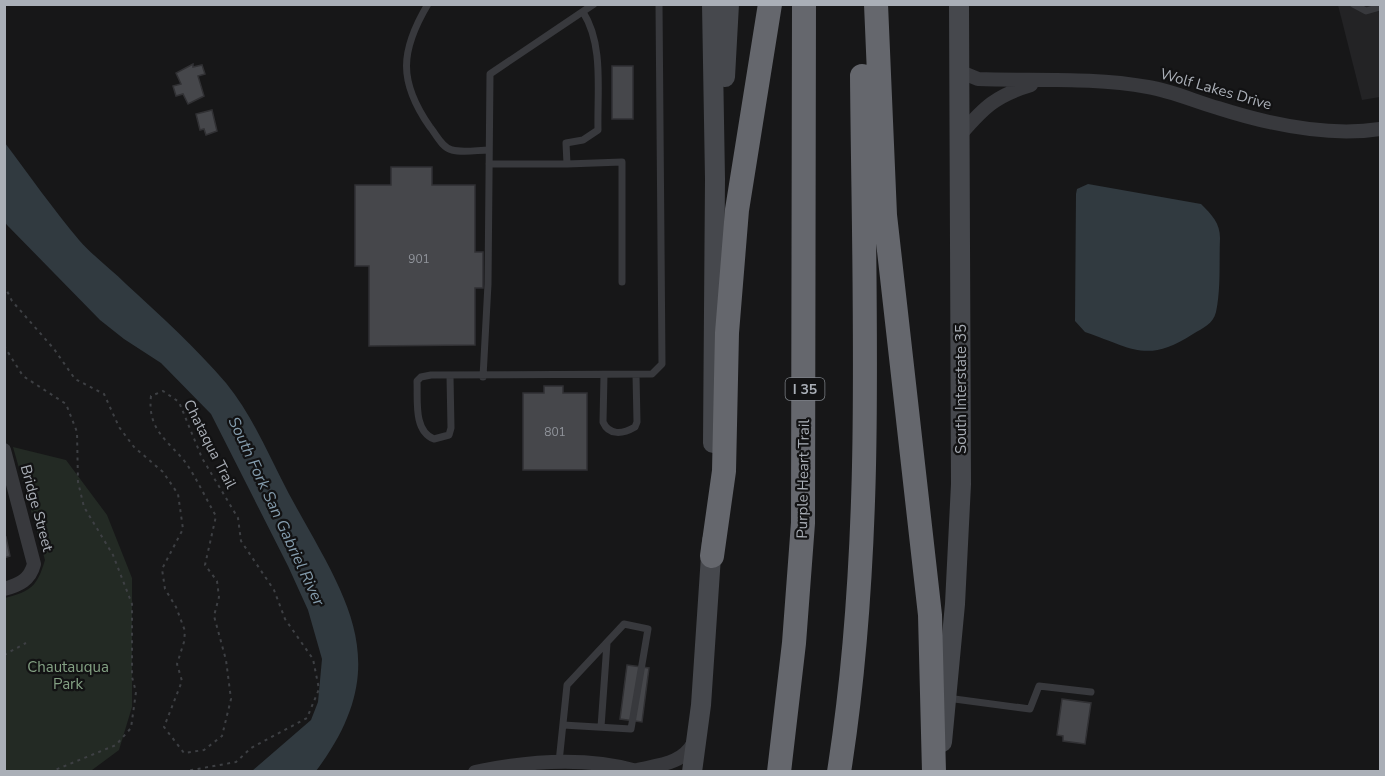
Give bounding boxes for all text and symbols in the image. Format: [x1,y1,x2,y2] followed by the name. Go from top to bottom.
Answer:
[1158,64,1274,114] street label: Wolf Lakes Drive
[408,251,430,267] house number: 901
[951,324,971,454] street label: South Interstate 35
[786,378,824,400] road number: I 35
[179,396,241,493] street label: Chataqua Trail
[223,413,330,611] water label: South Fork San Gabriel River
[792,419,814,539] street label: Purple Heart Trail
[544,424,566,440] house number: 801
[16,462,58,554] street label: Bridge Street
[27,657,109,694] park label: Chautauqua Park

